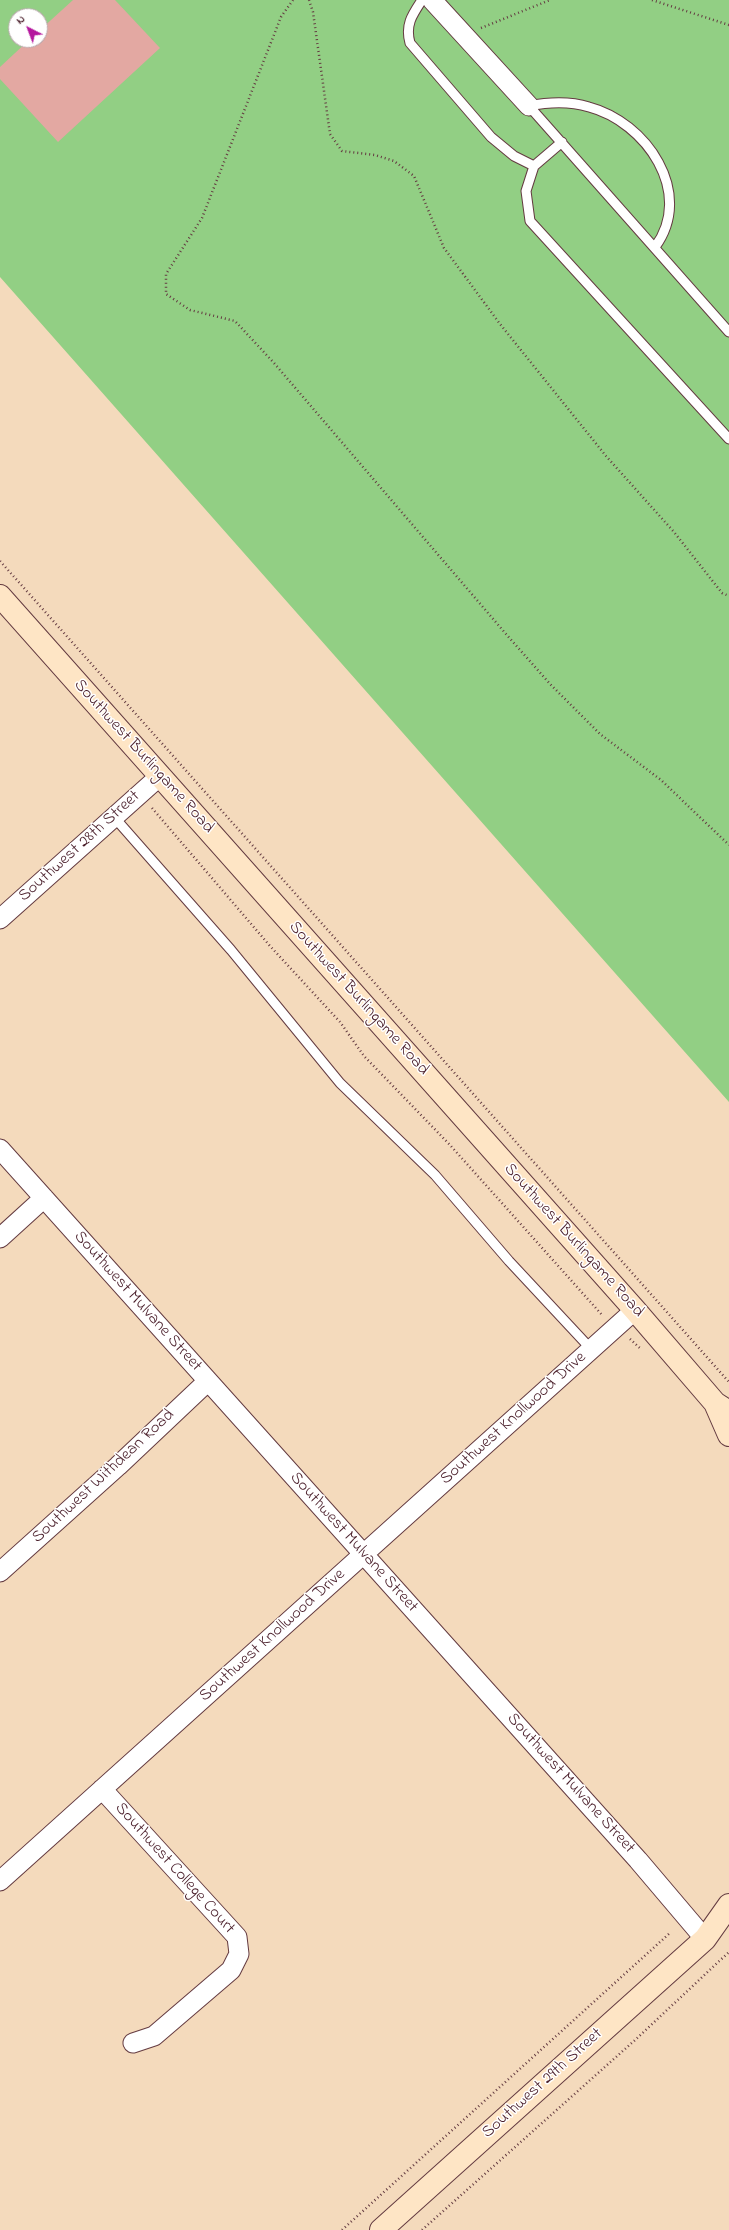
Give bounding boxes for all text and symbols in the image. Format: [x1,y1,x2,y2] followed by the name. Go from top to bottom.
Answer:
[8,8,48,48] north arrow
[13,11,29,28] text: N
[68,676,218,838] street label: Southwest Burlingame Road
[15,787,145,907] street label: Southwest 28th Street
[283,918,433,1080] street label: Southwest Burlingame Road
[498,1160,648,1322] street label: Southwest Burlingame Road
[68,1227,206,1377] street label: Southwest Mulvane Street
[437,1348,591,1490] street label: Southwest Knollwood Drive
[29,1406,179,1548] street label: Southwest Withdean Road
[284,1468,422,1618] street label: Southwest Mulvane Street
[196,1565,350,1707] street label: Southwest Knollwood Drive
[501,1709,639,1859] street label: Southwest Mulvane Street
[110,1799,238,1939] street label: Southwest College Court
[479,2025,607,2143] street label: Southwest 29th Street

